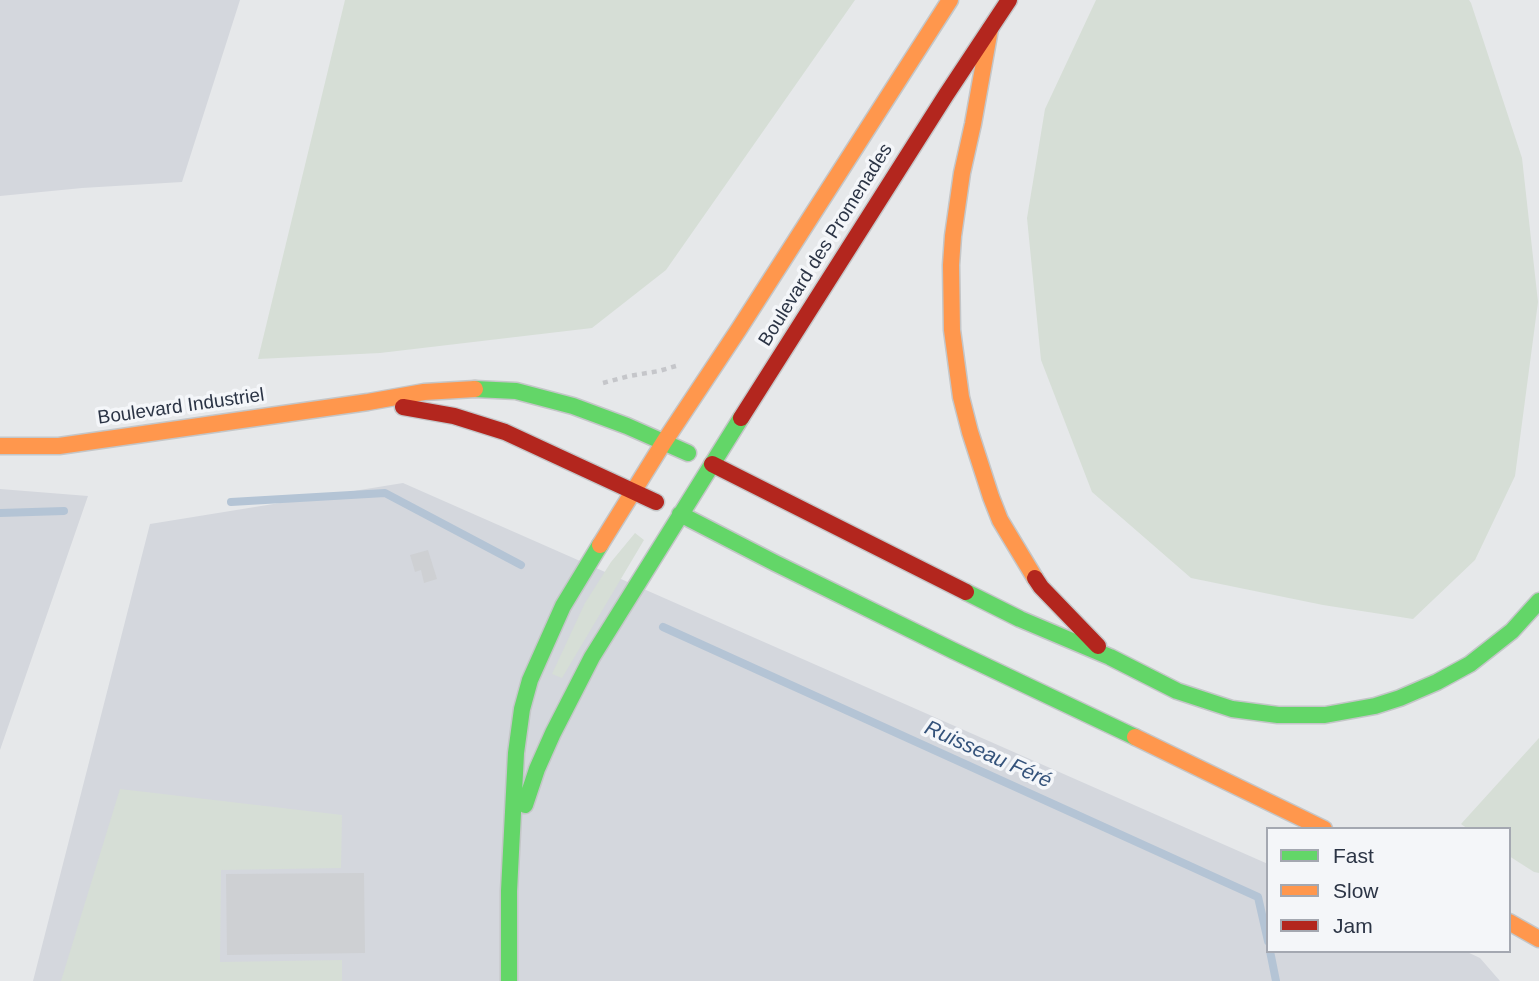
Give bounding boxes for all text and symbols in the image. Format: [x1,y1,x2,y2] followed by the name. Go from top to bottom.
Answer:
[754,140,898,350] street label: Boulevard des Promenades
[96,384,266,430] street label: Boulevard Industriel
[920,716,1056,794] water label: Ruisseau Féré
[1266,827,1511,953] legend
[1333,844,1374,867] text: Fast
[1333,879,1379,902] text: Slow
[1333,914,1373,937] text: Jam

